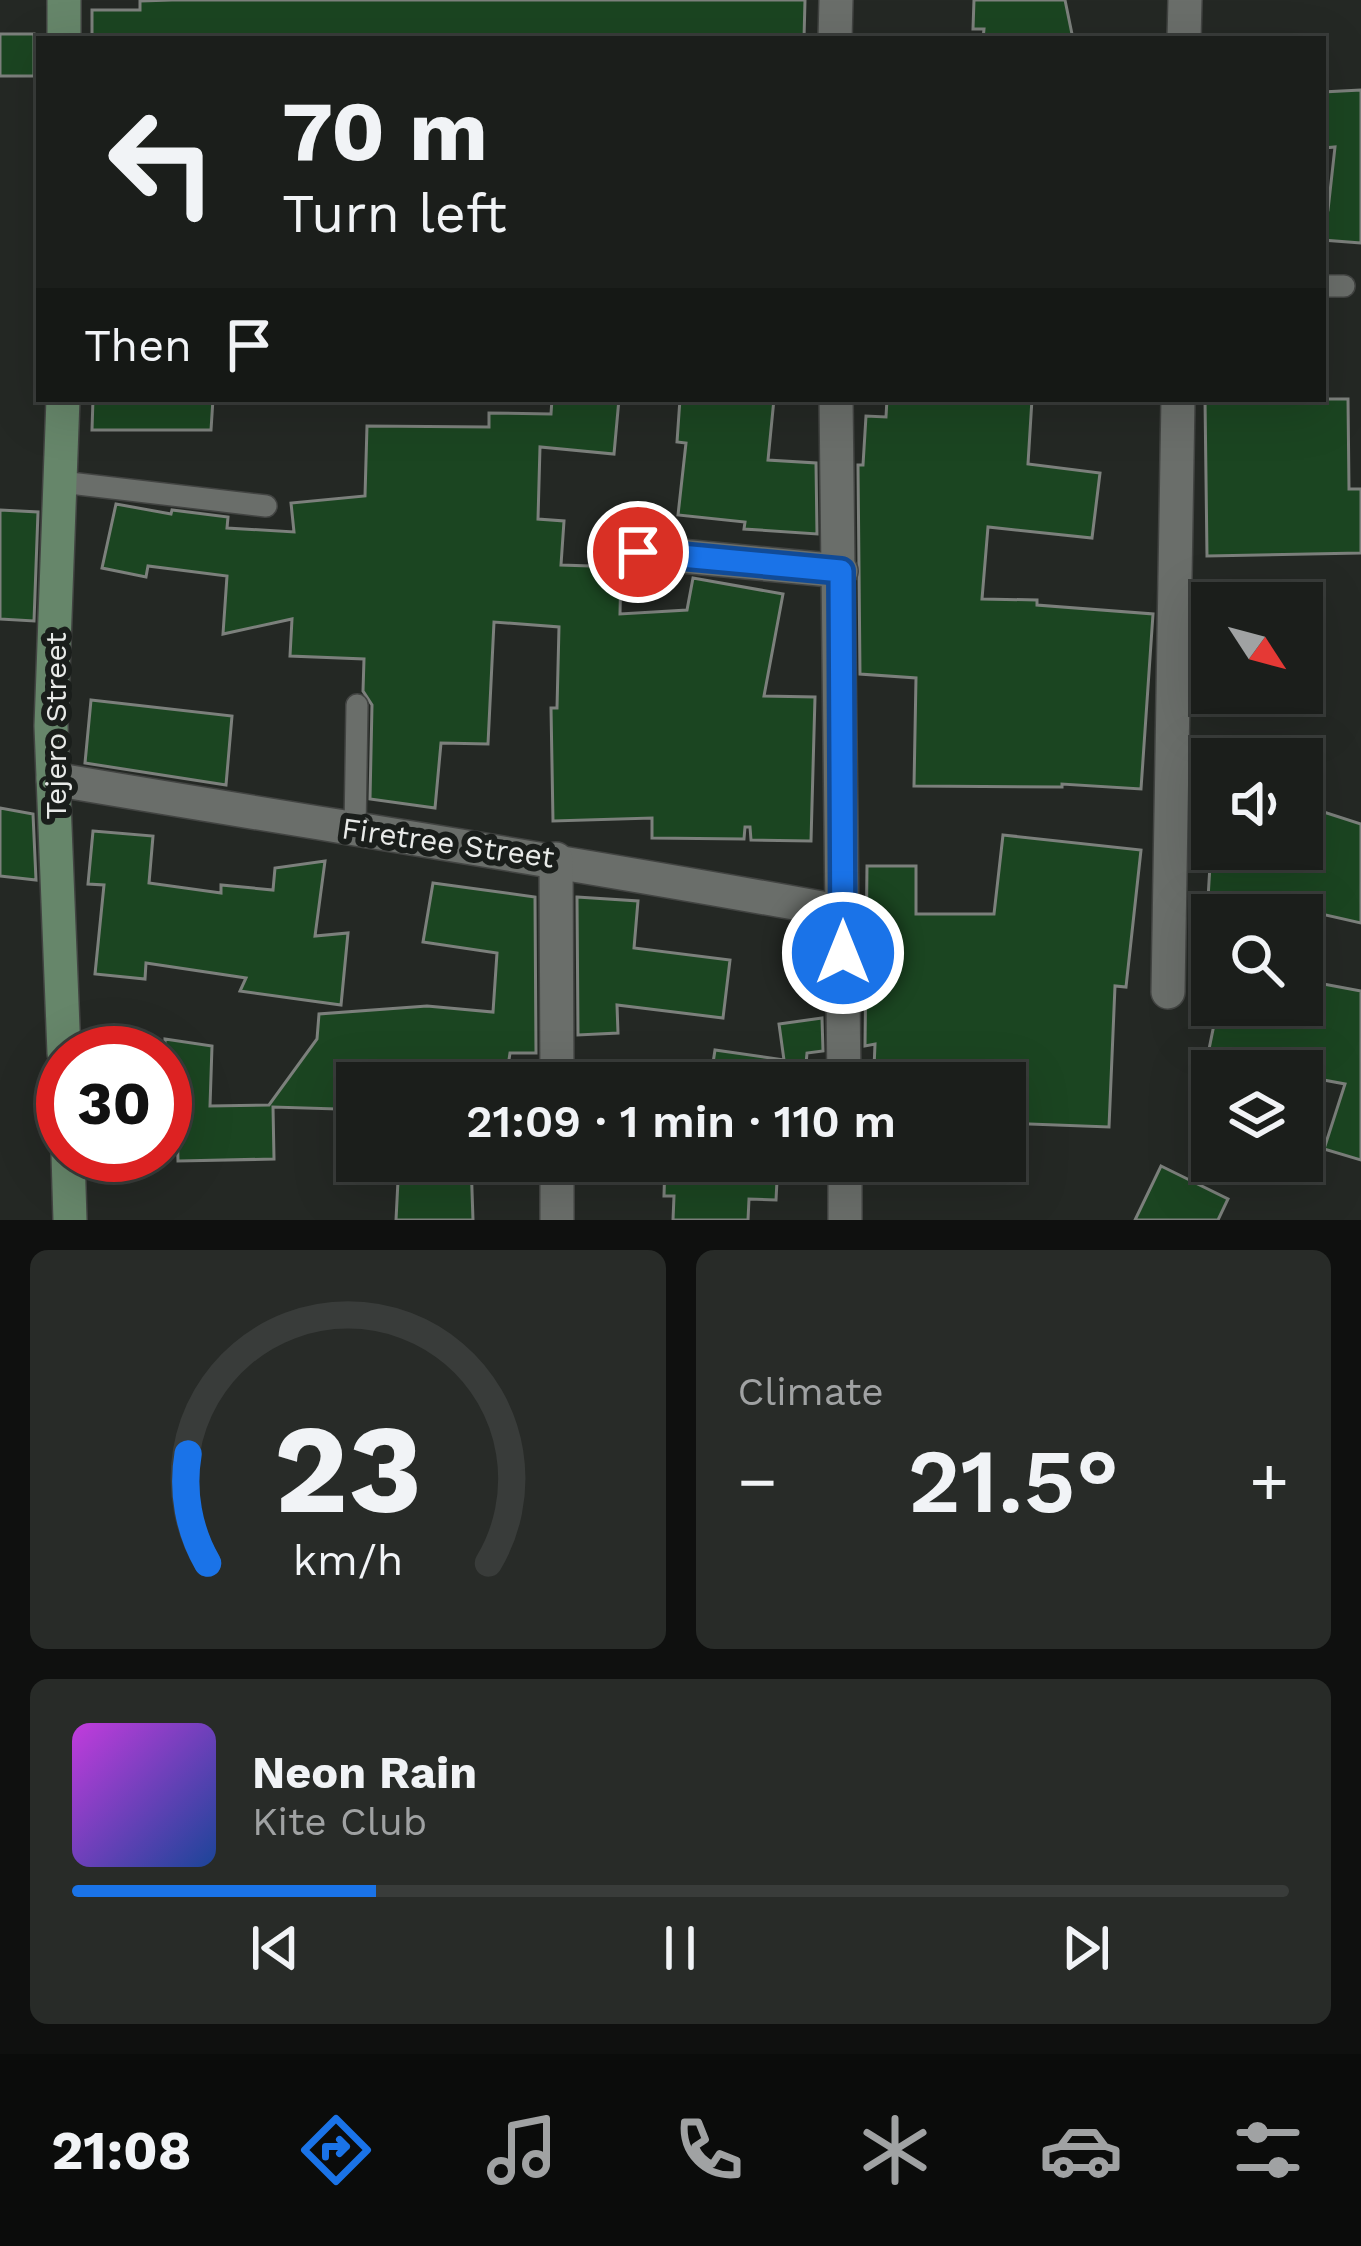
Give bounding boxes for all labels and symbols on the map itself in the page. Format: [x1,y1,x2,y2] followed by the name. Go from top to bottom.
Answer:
[587,501,689,603] pin
[1191,582,1323,714] north arrow
[38,632,73,820] street label: Tejero Street
[339,810,557,875] street label: Firetree Street
[780,890,906,1016] position arrow
[36,1026,192,1182] speed limit sign: 30

